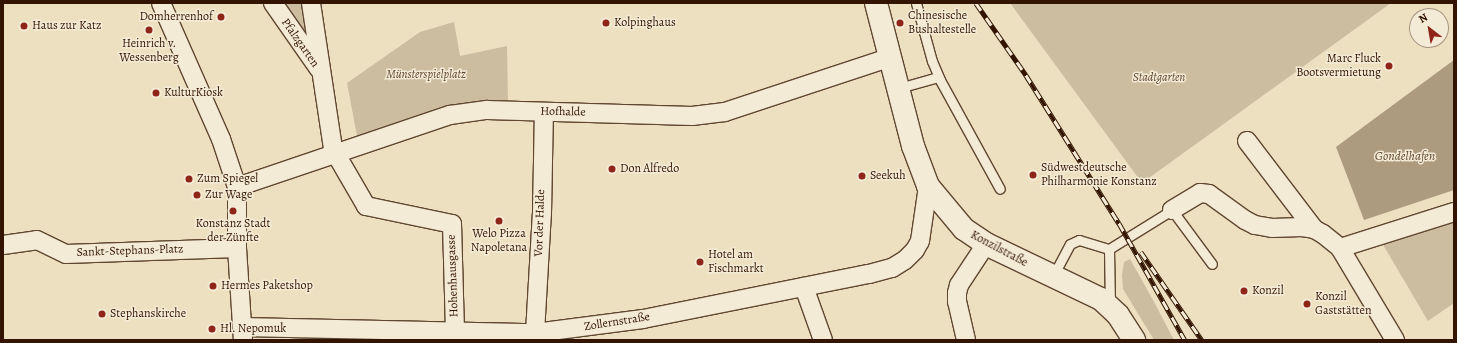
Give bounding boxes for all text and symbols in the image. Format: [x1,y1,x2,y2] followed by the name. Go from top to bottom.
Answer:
[1409,8,1449,48] north arrow
[908,9,976,37] place label: Chinesische Bushaltestelle
[139,10,213,24] place label: Domherrenhof
[1416,10,1430,27] text: N
[216,12,226,22] marker: Domherrenhof
[278,16,322,70] street label: Pfalzgarten
[614,16,676,30] place label: Kolpinghaus
[601,18,611,28] marker: Kolpinghaus
[895,18,905,28] marker: Chinesische Bushaltestelle
[32,19,102,33] place label: Haus zur Katz
[19,21,29,31] marker: Haus zur Katz
[144,25,154,35] marker: Heinrich v. Wessenberg
[119,37,179,65] place label: Heinrich v. Wessenberg
[1296,52,1381,80] place label: Marc Fluck Bootsvermietung
[1384,61,1394,71] marker: Marc Fluck Bootsvermietung
[386,68,466,82] park label: Münsterspielplatz
[1133,71,1185,85] park label: Stadtgarten
[164,86,223,100] place label: KulturKiosk
[151,88,161,98] marker: KulturKiosk
[540,104,586,120] street label: Hofhalde
[1375,148,1435,164] water label: Gondelhafen
[1041,161,1157,189] place label: Südwestdeutsche Philharmonie Konstanz
[620,162,679,176] place label: Don Alfredo
[607,164,617,174] marker: Don Alfredo
[870,169,906,183] place label: Seekuh
[1028,170,1038,180] marker: Südwestdeutsche Philharmonie Konstanz
[857,171,867,181] marker: Seekuh
[197,172,258,186] place label: Zum Spiegel
[184,174,194,184] marker: Zum Spiegel
[205,188,252,202] place label: Zur Wage
[532,189,548,257] street label: Vor der Halde
[192,190,202,200] marker: Zur Wage
[228,206,238,216] marker: Konstanz Stadt der Zünfte
[494,216,504,226] marker: Welo Pizza Napoletana
[196,217,270,245] place label: Konstanz Stadt der Zünfte
[471,227,527,255] place label: Welo Pizza Napoletana
[968,228,1030,270] street label: Konzilstraße
[444,234,462,318] street label: Hohenhausgasse
[76,242,184,260] street label: Sankt-Stephans-Platz
[708,248,764,276] place label: Hotel am Fischmarkt
[695,257,705,267] marker: Hotel am Fischmarkt
[221,279,313,293] place label: Hermes Paketshop
[208,281,218,291] marker: Hermes Paketshop
[1252,284,1284,298] place label: Konzil
[1239,286,1249,296] marker: Konzil
[1315,290,1372,318] place label: Konzil Gaststätten
[1302,299,1312,309] marker: Konzil Gaststätten
[110,307,186,321] place label: Stephanskirche
[97,309,107,319] marker: Stephanskirche
[583,310,651,334] street label: Zollernstraße
[220,322,287,336] place label: Hl. Nepomuk
[207,324,217,334] marker: Hl. Nepomuk

